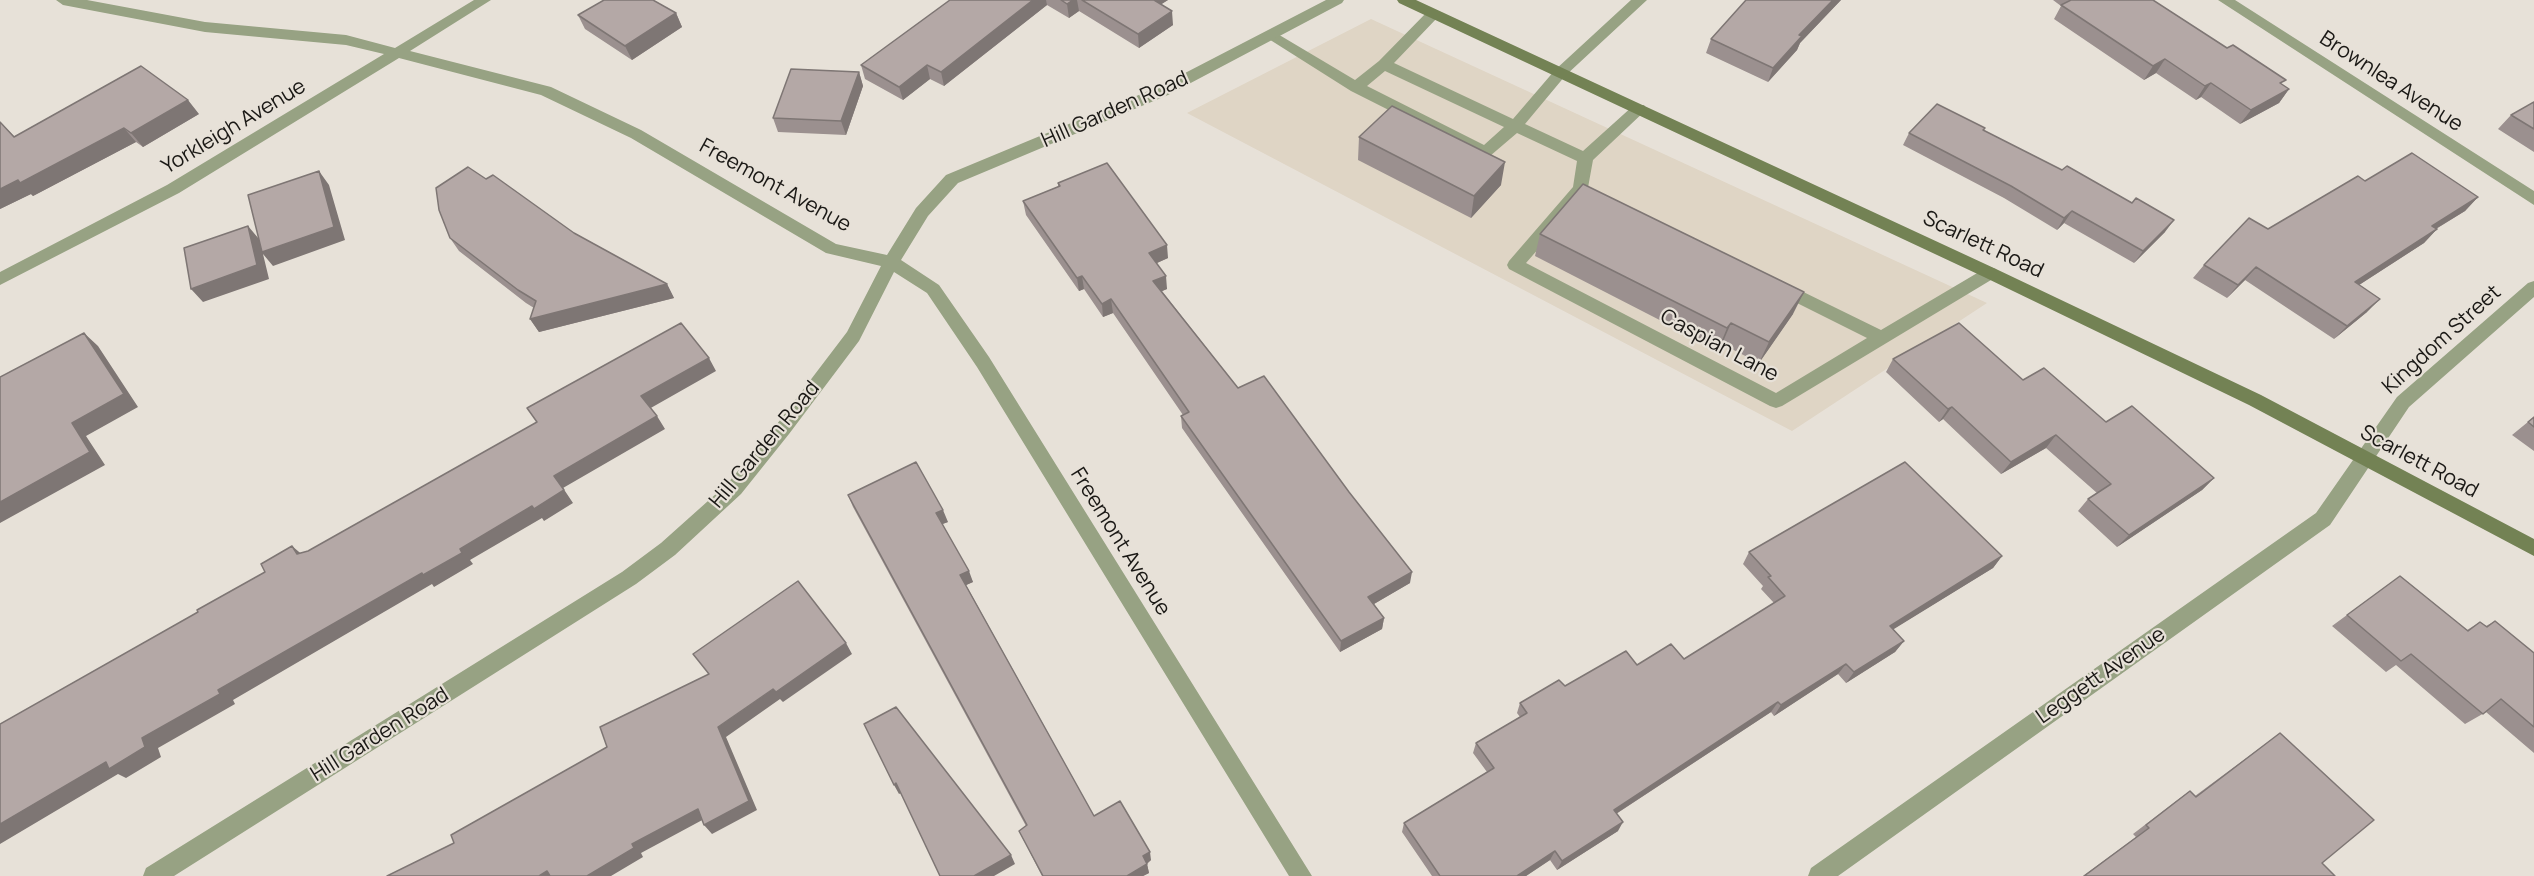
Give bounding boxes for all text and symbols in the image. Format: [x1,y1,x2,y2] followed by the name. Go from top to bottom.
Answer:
[2315,26,2467,138] street label: Brownlea Avenue
[1038,66,1192,154] street label: Hill Garden Road
[157,74,311,180] street label: Yorkleigh Avenue
[695,134,855,238] street label: Freemont Avenue
[1919,206,2047,284] street label: Scarlett Road
[2378,280,2506,400] street label: Kingdom Street
[1655,304,1783,388] street label: Caspian Lane
[705,376,825,514] street label: Hill Garden Road
[2355,420,2483,504] street label: Scarlett Road
[1064,464,1176,620] street label: Freemont Avenue
[2032,622,2170,730] street label: Leggett Avenue
[306,682,454,788] street label: Hill Garden Road

